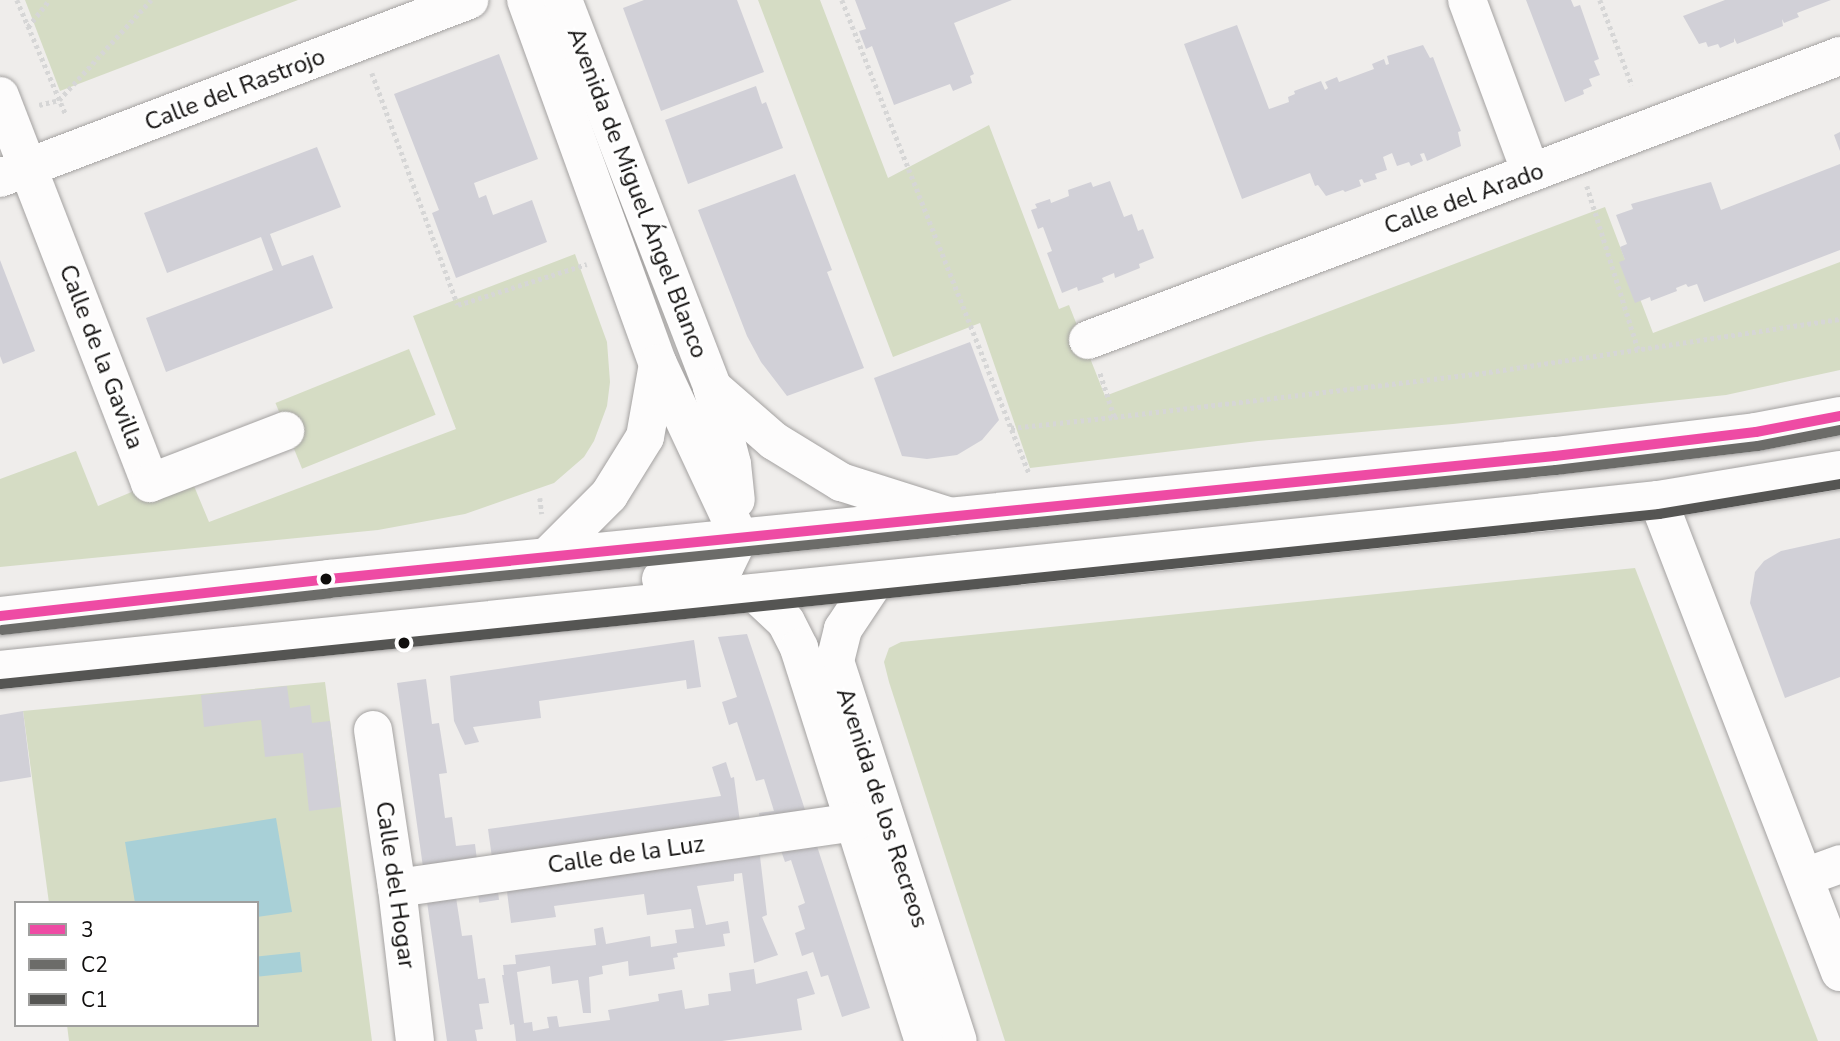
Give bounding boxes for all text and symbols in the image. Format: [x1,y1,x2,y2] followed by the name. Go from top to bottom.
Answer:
[561,24,713,362] street label: Avenida de Miguel Ángel Blanco
[141,42,329,138] street label: Calle del Rastrojo
[1380,157,1548,241] street label: Calle del Arado
[53,261,149,453] street label: Calle de la Gavilla
[319,572,333,586] unlabelled marker
[397,636,411,650] unlabelled marker
[830,684,934,932] street label: Avenida de los Recreos
[369,800,421,970] street label: Calle del Hogar
[546,830,706,880] street label: Calle de la Luz
[14,901,259,1027] legend
[81,916,94,944] text: 3
[81,951,108,979] text: C2
[81,986,108,1014] text: C1

